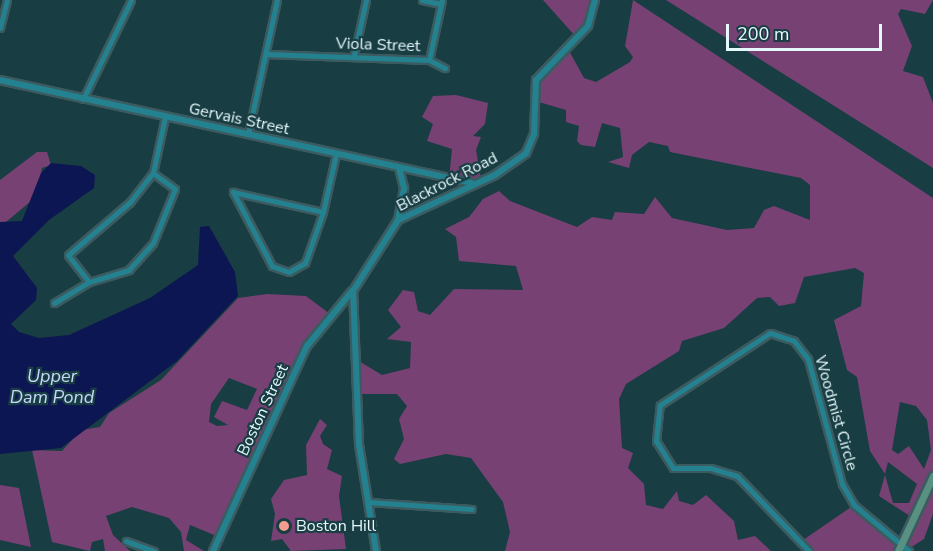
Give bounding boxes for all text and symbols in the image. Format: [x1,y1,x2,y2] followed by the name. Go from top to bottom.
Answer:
[729,12,885,50] scale bar
[737,22,789,46] text: 200 m
[335,34,421,56] street label: Viola Street
[187,99,291,139] street label: Gervais Street
[393,148,501,216] street label: Blackrock Road
[810,353,862,473] street label: Woodmist Circle
[233,361,293,459] street label: Boston Street
[10,366,94,409] water label: Upper Dam Pond
[296,516,376,536] place label: Boston Hill
[277,519,291,533] marker: Boston Hill

